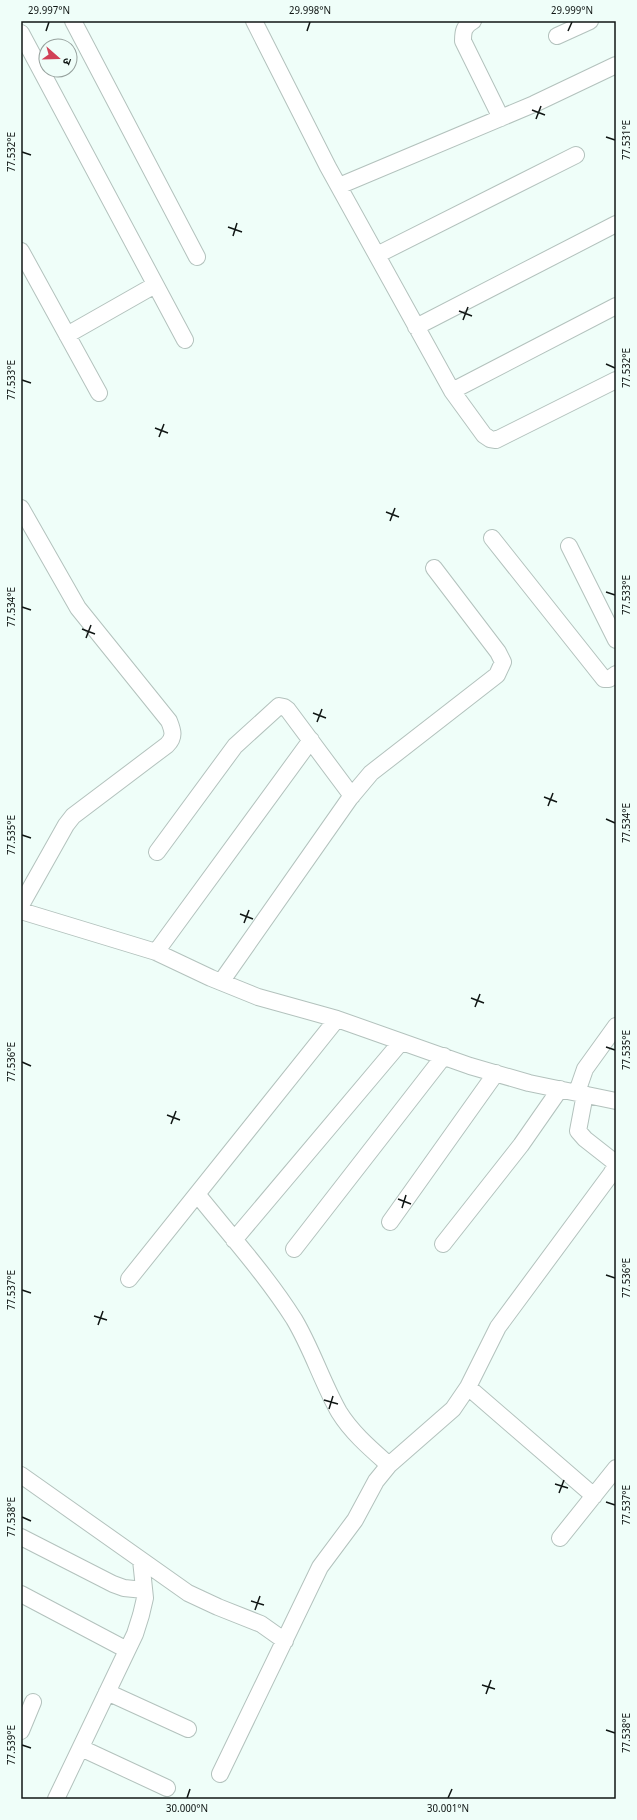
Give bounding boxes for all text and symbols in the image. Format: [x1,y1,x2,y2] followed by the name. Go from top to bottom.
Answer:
[28,5,70,18] text: 29.997°N
[289,5,331,18] text: 29.998°N
[551,5,593,18] text: 29.999°N
[38,38,78,78] north arrow
[59,56,74,67] text: उ
[621,120,634,160] text: 77.531°E
[6,132,19,172] text: 77.532°E
[621,348,634,388] text: 77.532°E
[6,360,19,400] text: 77.533°E
[621,575,634,615] text: 77.533°E
[6,587,19,627] text: 77.534°E
[621,803,634,843] text: 77.534°E
[6,815,19,855] text: 77.535°E
[621,1030,634,1070] text: 77.535°E
[6,1042,19,1082] text: 77.536°E
[621,1258,634,1298] text: 77.536°E
[6,1270,19,1310] text: 77.537°E
[621,1485,634,1525] text: 77.537°E
[6,1497,19,1537] text: 77.538°E
[621,1713,634,1753] text: 77.538°E
[6,1725,19,1765] text: 77.539°E
[166,1803,208,1816] text: 30.000°N
[427,1803,469,1816] text: 30.001°N

